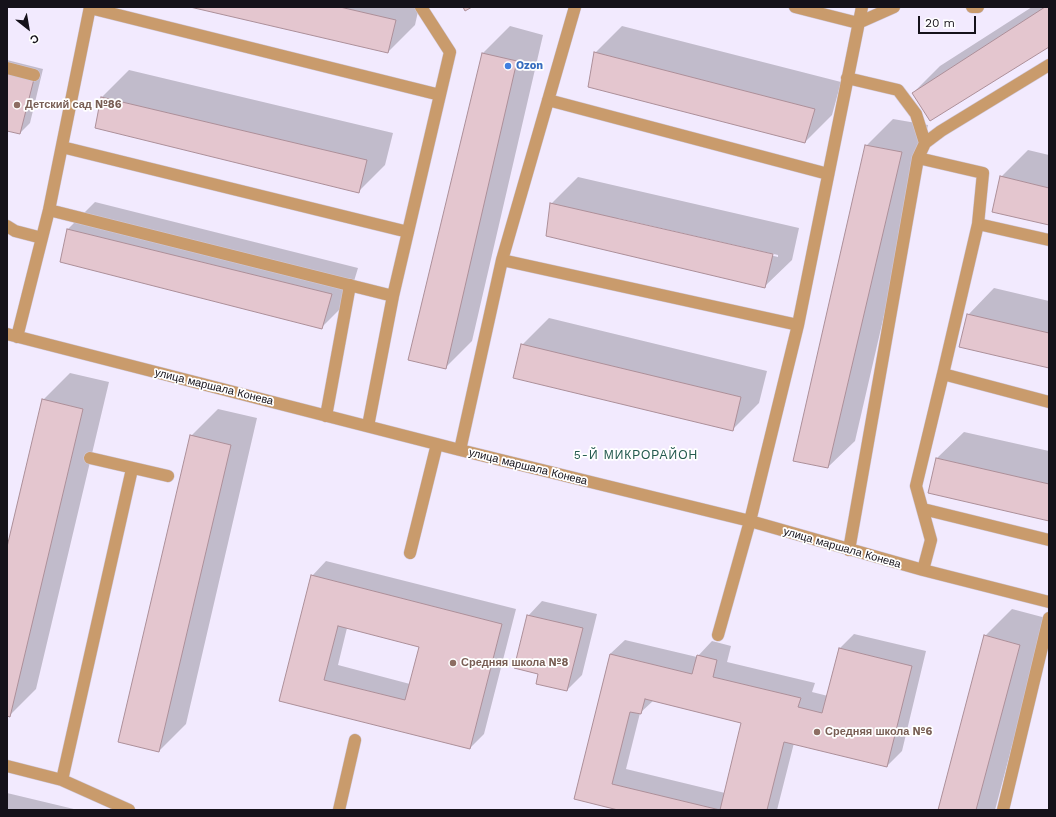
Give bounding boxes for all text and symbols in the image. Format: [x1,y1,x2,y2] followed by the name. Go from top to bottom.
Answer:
[8,8,48,48] north arrow
[920,8,978,34] scale bar
[925,16,955,30] text: 20 m
[28,31,41,46] text: С
[516,59,543,73] place label: Ozon
[503,61,513,71] marker: Ozon
[25,98,121,112] place label: Детский сад №86
[12,100,22,110] marker: Детский сад №86
[153,366,275,408] street label: улица маршала Конева
[467,446,589,488] street label: улица маршала Конева
[574,448,698,462] district label: 5-Й МИКРОРАЙОН
[782,525,902,571] street label: улица маршала Конева
[461,656,568,670] place label: Средняя школа №8
[448,658,458,668] marker: Средняя школа №8
[825,725,932,739] place label: Средняя школа №6
[812,727,822,737] marker: Средняя школа №6

